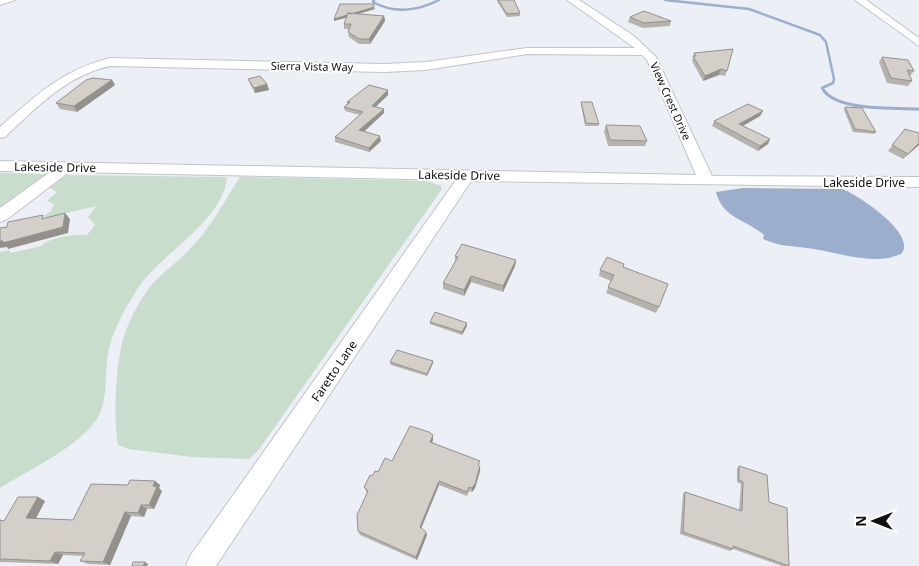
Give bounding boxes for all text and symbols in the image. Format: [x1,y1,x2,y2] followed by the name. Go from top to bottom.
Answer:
[271,58,354,74] street label: Sierra Vista Way
[647,60,695,142] street label: View Crest Drive
[14,158,96,176] street label: Lakeside Drive
[418,166,500,184] street label: Lakeside Drive
[823,174,905,191] street label: Lakeside Drive
[307,337,361,405] street label: Faretto Lane
[849,496,899,546] north arrow
[851,515,870,527] text: N

